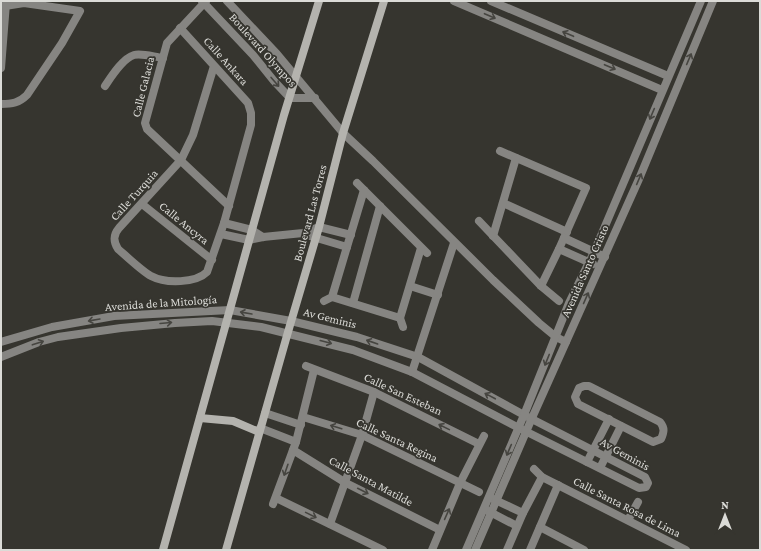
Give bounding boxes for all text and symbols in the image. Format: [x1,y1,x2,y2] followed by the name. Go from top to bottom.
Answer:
[226,10,300,90] street label: Boulevard Olympos
[484,13,496,21] one-way arrow
[562,29,574,37] one-way arrow
[201,34,252,88] street label: Calle Ankara
[686,53,693,65] one-way arrow
[129,55,157,119] street label: Calle Galacia
[603,64,615,72] one-way arrow
[271,77,280,87] one-way arrow
[648,108,655,120] one-way arrow
[290,163,330,263] street label: Boulevard Las Torres
[107,166,161,224] street label: Calle Turquia
[636,173,643,185] one-way arrow
[156,199,212,248] street label: Calle Ancyra
[558,223,612,319] street label: Avenida Santo Cristo
[104,292,218,314] street label: Avenida de la Mitología
[583,292,591,304] one-way arrow
[302,305,358,331] street label: Av Geminis
[240,309,253,317] one-way arrow
[88,316,101,324] one-way arrow
[159,320,172,327] one-way arrow
[366,338,379,345] one-way arrow
[31,339,44,346] one-way arrow
[319,339,332,347] one-way arrow
[542,353,550,365] one-way arrow
[362,370,445,418] street label: Calle San Esteban
[484,392,496,400] one-way arrow
[354,415,440,465] street label: Calle Santa Regina
[329,423,342,430] one-way arrow
[438,423,450,430] one-way arrow
[598,435,652,473] street label: Av Geminis
[505,444,512,456] one-way arrow
[327,453,415,509] street label: Calle Santa Matilde
[282,463,290,475] one-way arrow
[571,474,684,540] street label: Calle Santa Rosa de Lima
[357,488,369,495] one-way arrow
[705,495,745,535] north arrow
[721,499,729,511] text: N
[444,508,451,520] one-way arrow
[305,512,317,519] one-way arrow

